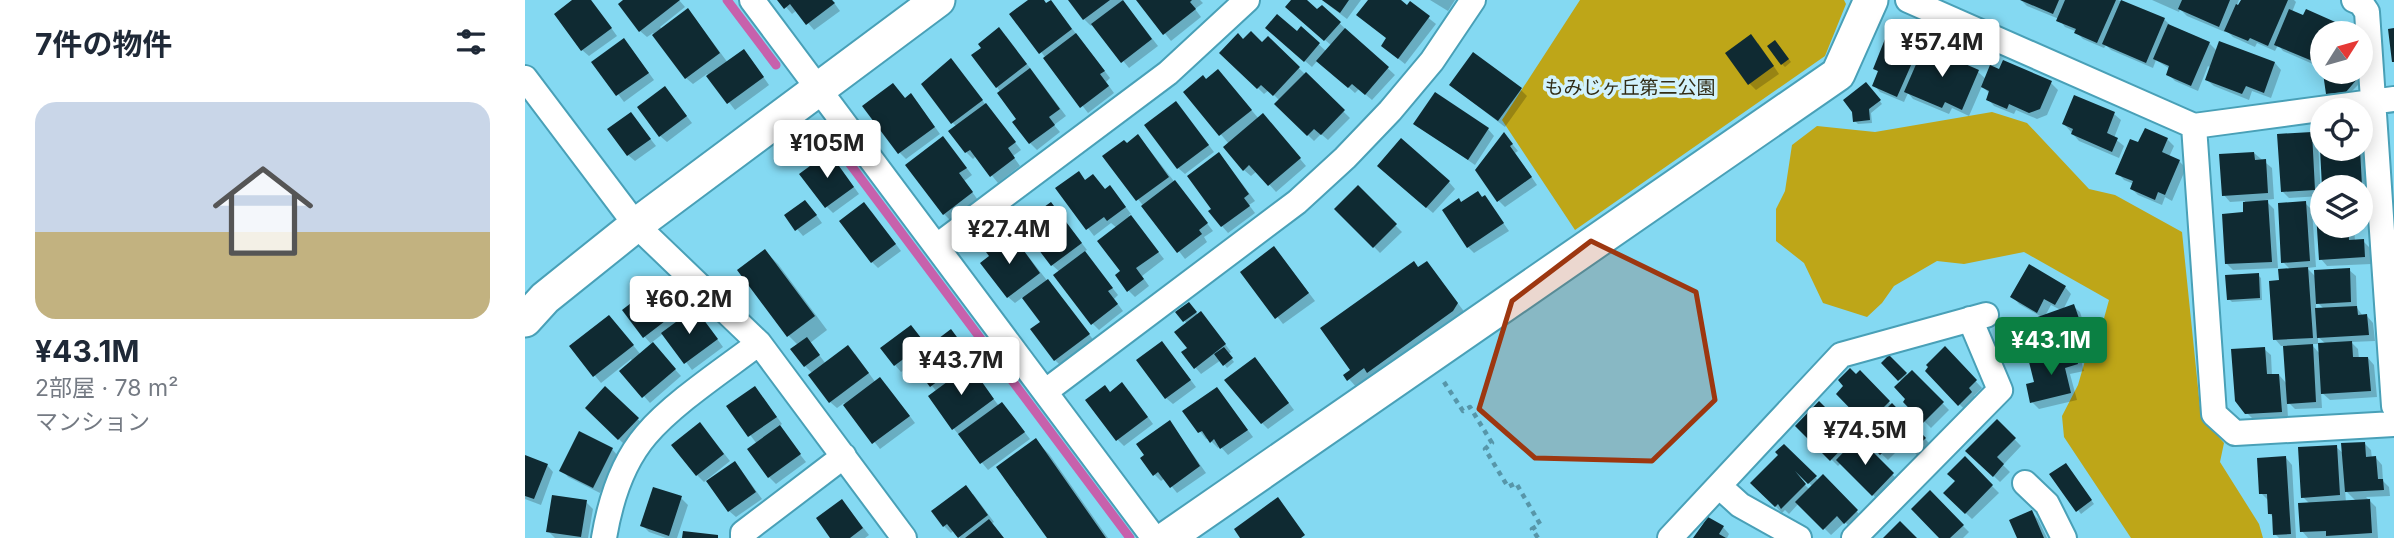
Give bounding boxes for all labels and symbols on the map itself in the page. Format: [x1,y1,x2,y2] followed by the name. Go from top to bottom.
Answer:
[1885,20,1999,79] pin: ¥57.4M
[2310,21,2373,84] north arrow
[1544,76,1716,99] park label: もみじヶ丘第二公園
[778,120,876,180] pin: ¥105M
[952,206,1066,266] pin: ¥27.4M
[632,276,746,336] pin: ¥60.2M
[1994,318,2108,377] pin: ¥43.1M
[904,338,1018,397] pin: ¥43.7M
[1808,407,1922,467] pin: ¥74.5M

